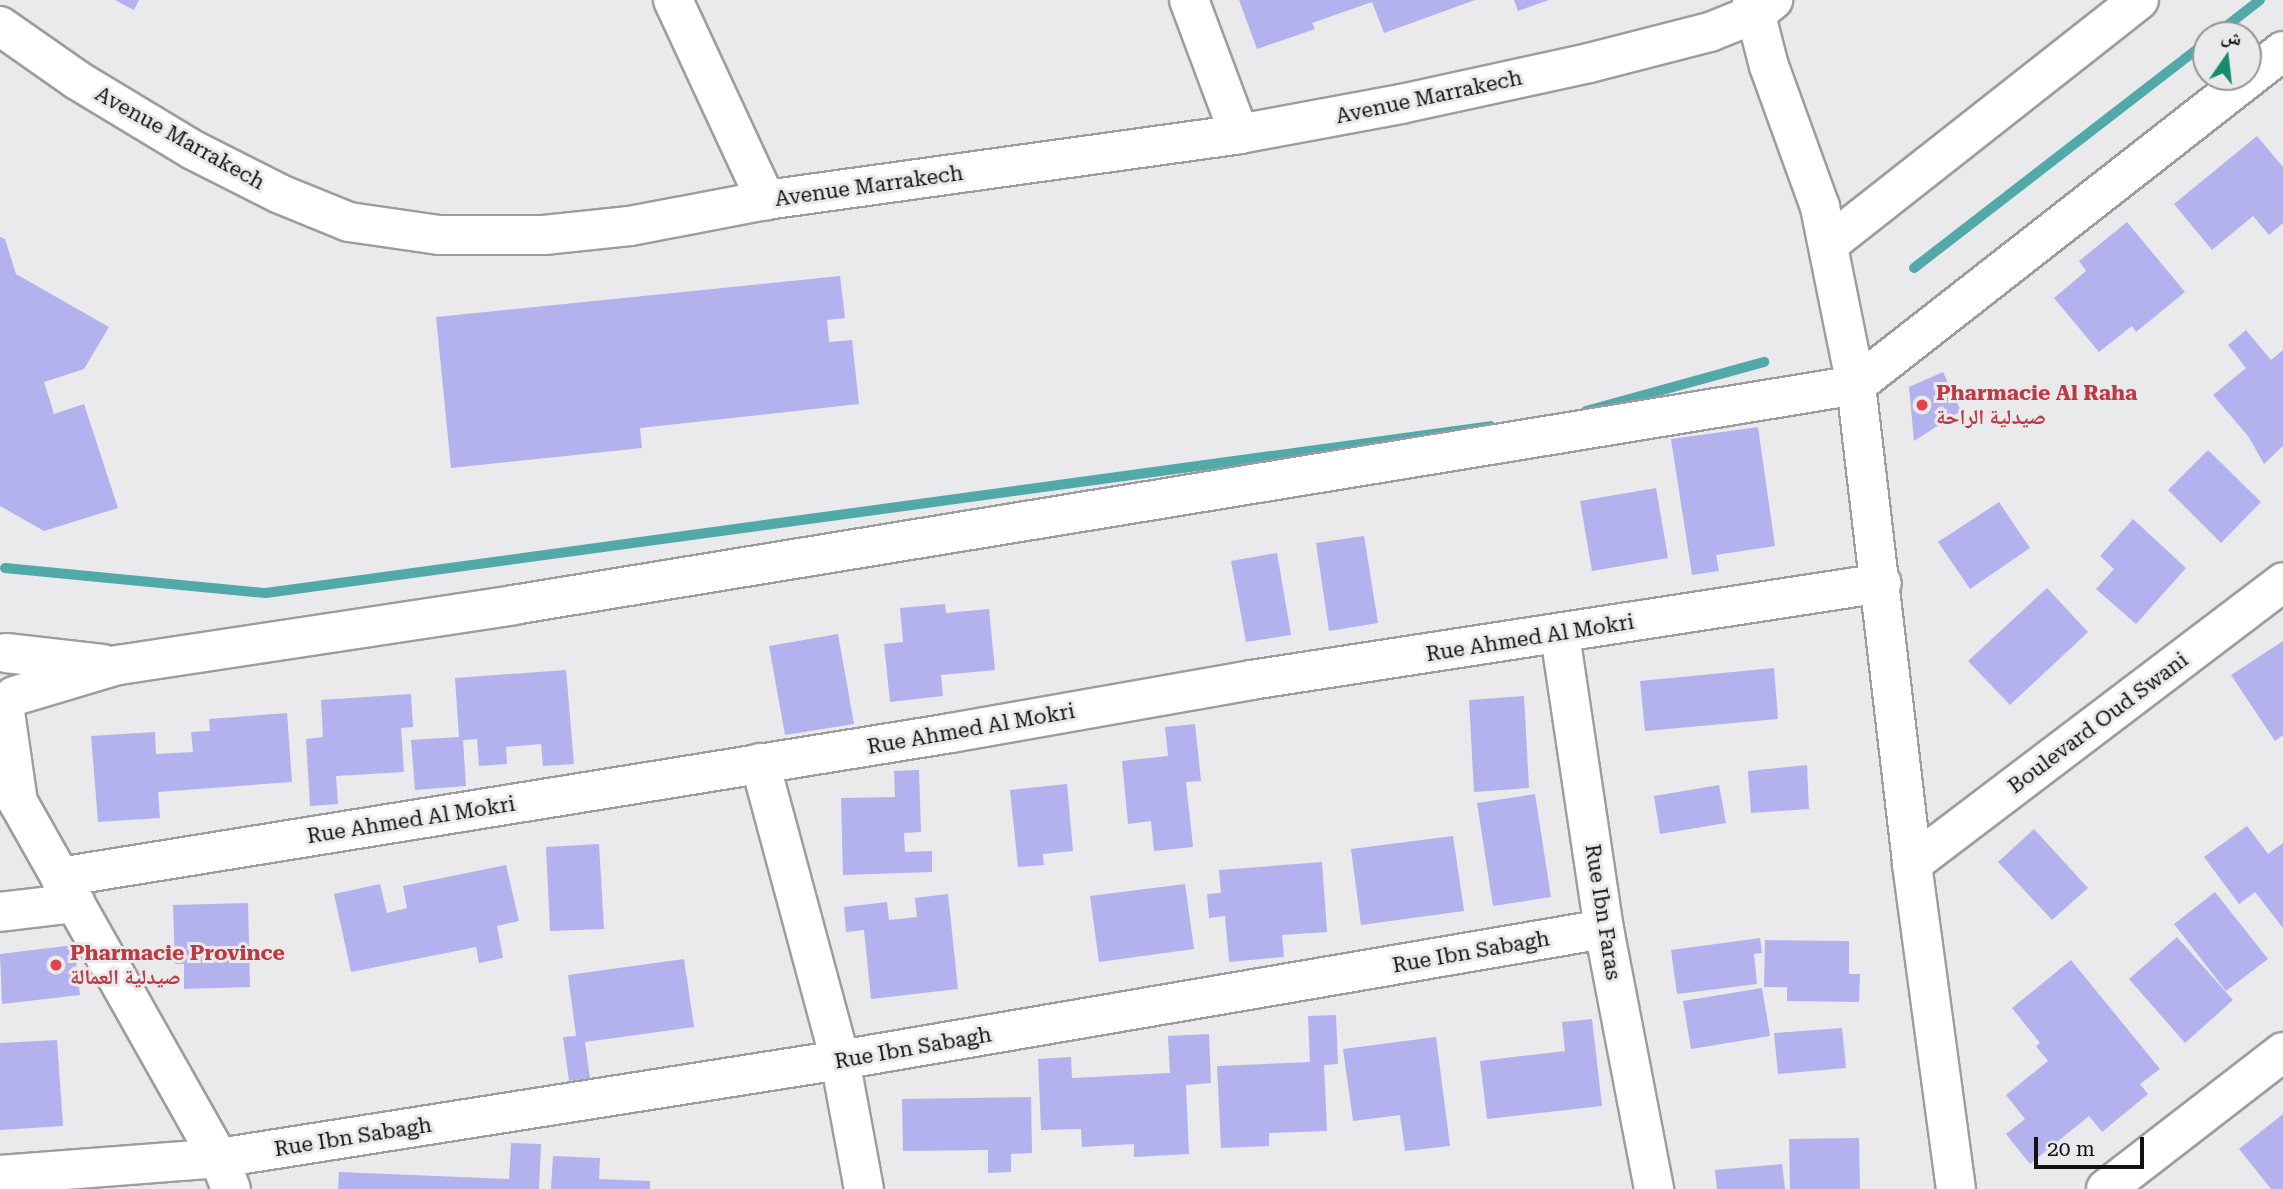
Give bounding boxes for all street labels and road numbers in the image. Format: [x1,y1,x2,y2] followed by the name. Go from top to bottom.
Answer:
[1334,65,1524,129] street label: Avenue Marrakech
[91,81,269,195] street label: Avenue Marrakech
[773,160,965,212] street label: Avenue Marrakech
[1424,609,1636,667] street label: Rue Ahmed Al Mokri
[2003,647,2193,799] street label: Boulevard Oud Swani
[865,698,1077,760] street label: Rue Ahmed Al Mokri
[305,791,517,849] street label: Rue Ahmed Al Mokri
[1580,842,1626,982] street label: Rue Ibn Faras
[1390,926,1552,978] street label: Rue Ibn Sabagh
[832,1022,994,1074] street label: Rue Ibn Sabagh
[272,1112,434,1162] street label: Rue Ibn Sabagh

